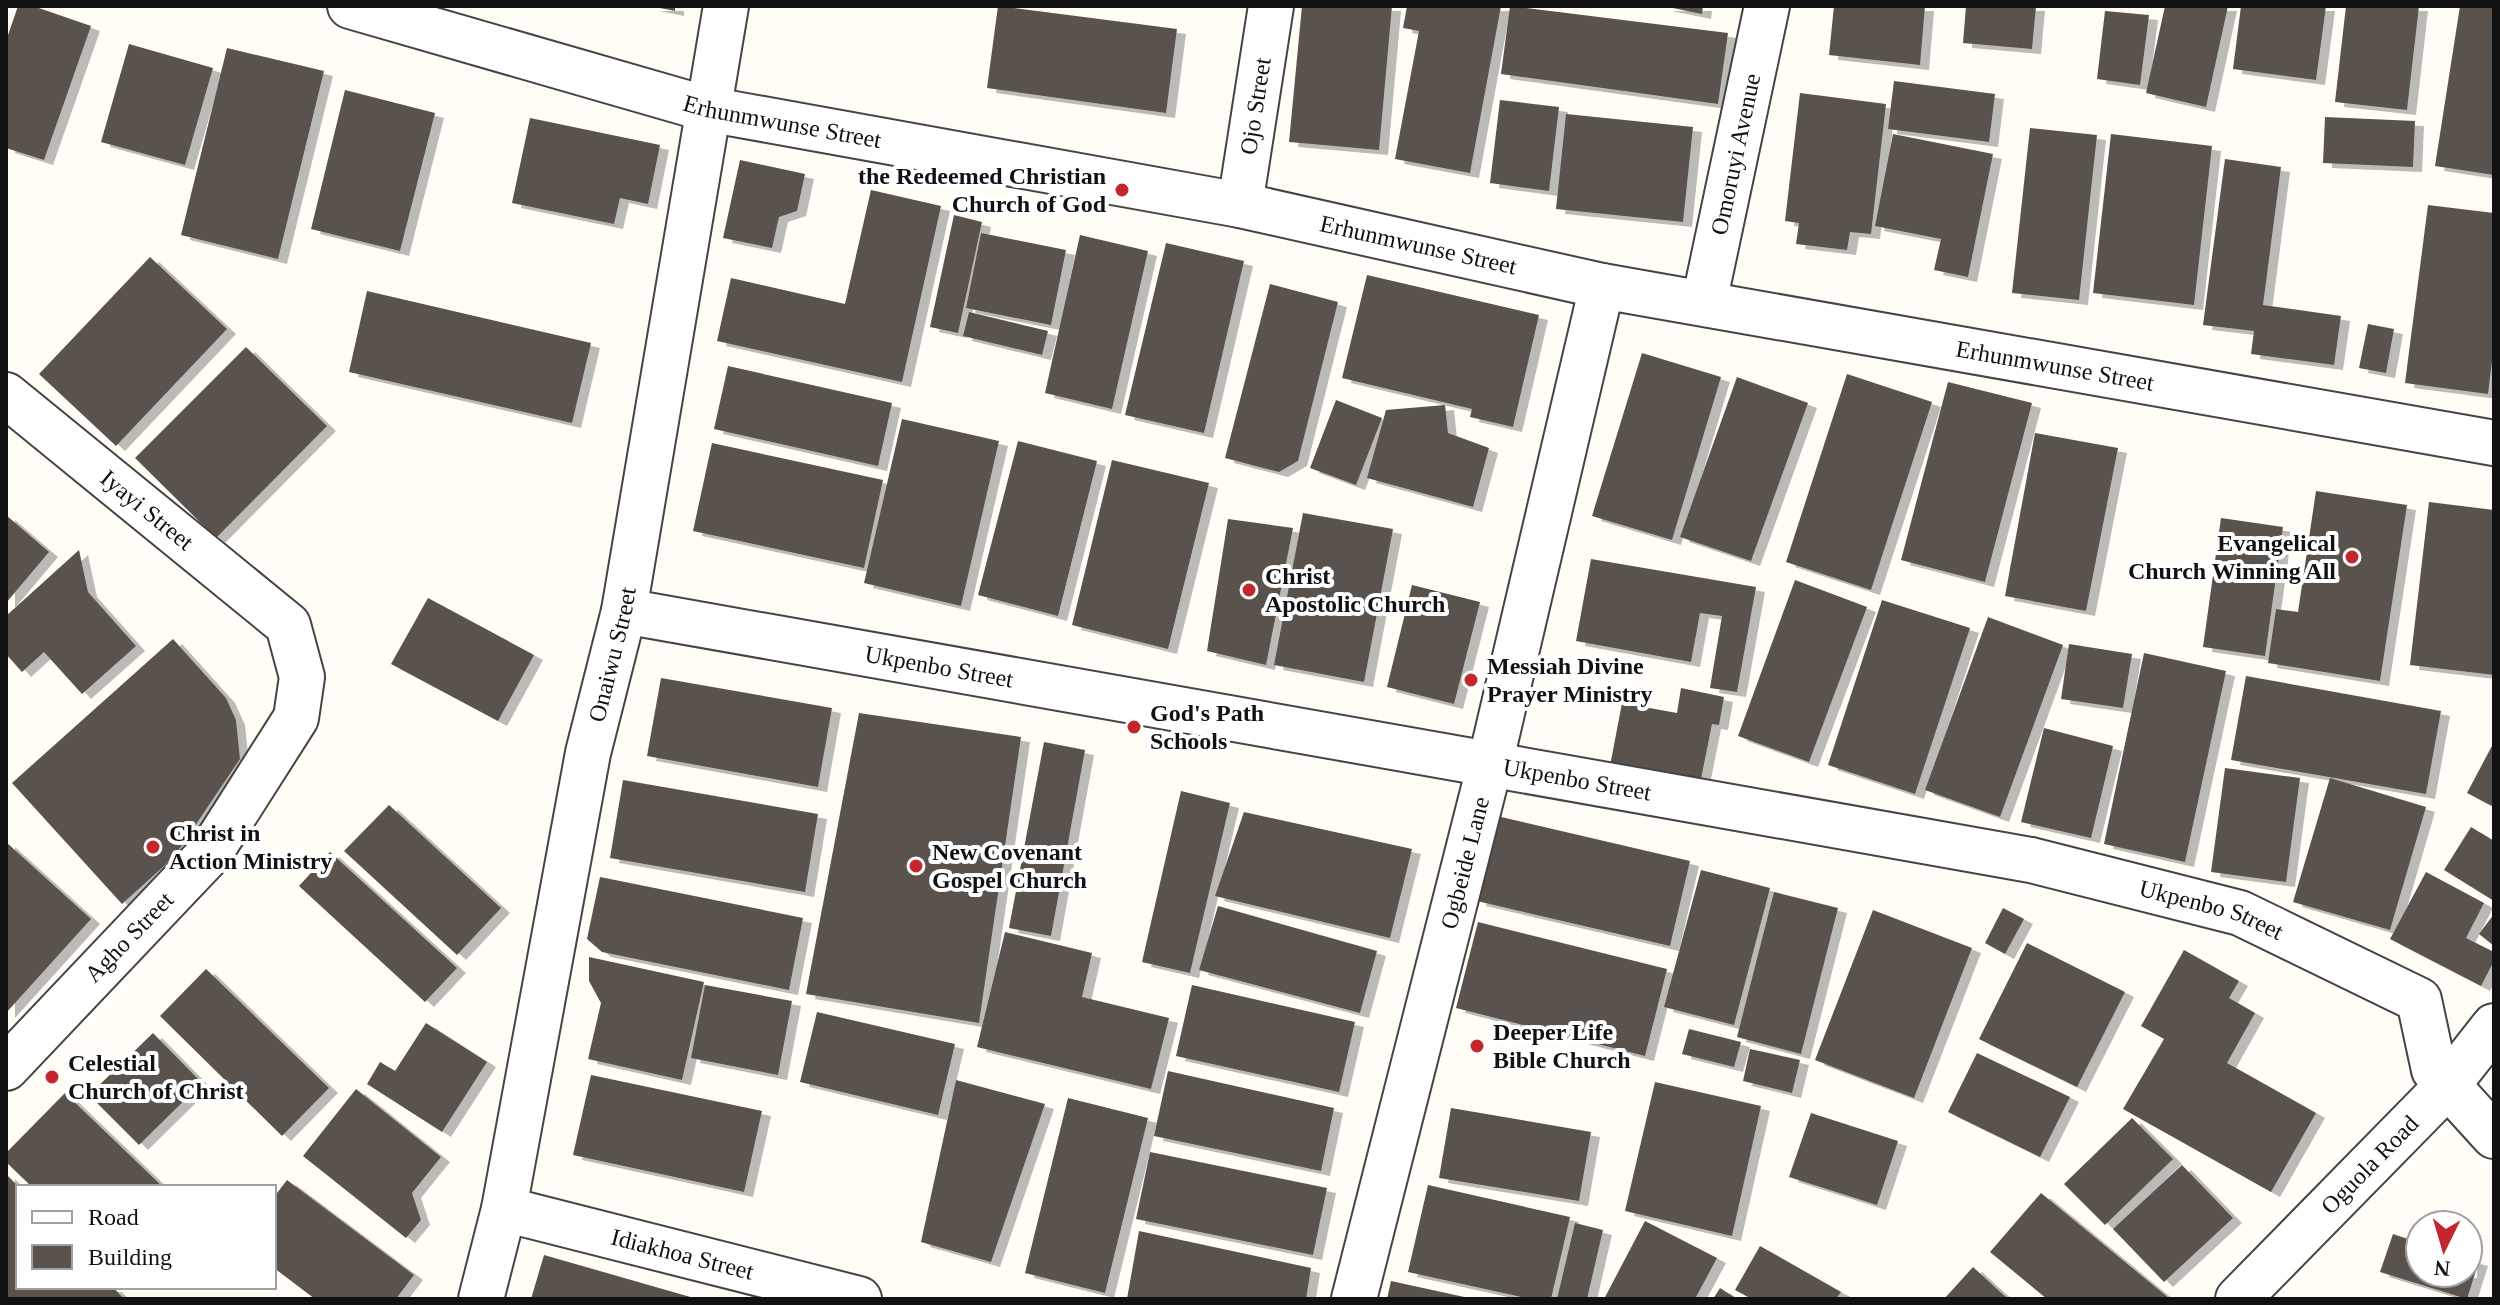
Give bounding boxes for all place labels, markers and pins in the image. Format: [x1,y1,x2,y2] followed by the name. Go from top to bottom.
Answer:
[858,163,1107,217] place label: the Redeemed Christian Church of God
[1113,181,1131,199] marker: the Redeemed Christian Church of God
[2128,530,2336,584] place label: Evangelical Church Winning All
[2343,548,2361,566] marker: Evangelical Church Winning All
[1265,563,1445,617] place label: Christ Apostolic Church
[1240,581,1258,599] marker: Christ Apostolic Church
[1487,653,1653,707] place label: Messiah Divine Prayer Ministry
[1462,671,1480,689] marker: Messiah Divine Prayer Ministry
[1150,700,1264,754] place label: God's Path Schools
[1125,718,1143,736] marker: God's Path Schools
[169,820,332,874] place label: Christ in Action Ministry
[144,838,162,856] marker: Christ in Action Ministry
[932,839,1087,893] place label: New Covenant Gospel Church
[907,857,925,875] marker: New Covenant Gospel Church
[1493,1019,1631,1073] place label: Deeper Life Bible Church
[1468,1037,1486,1055] marker: Deeper Life Bible Church
[68,1050,244,1104] place label: Celestial Church of Christ
[43,1068,61,1086] marker: Celestial Church of Christ

